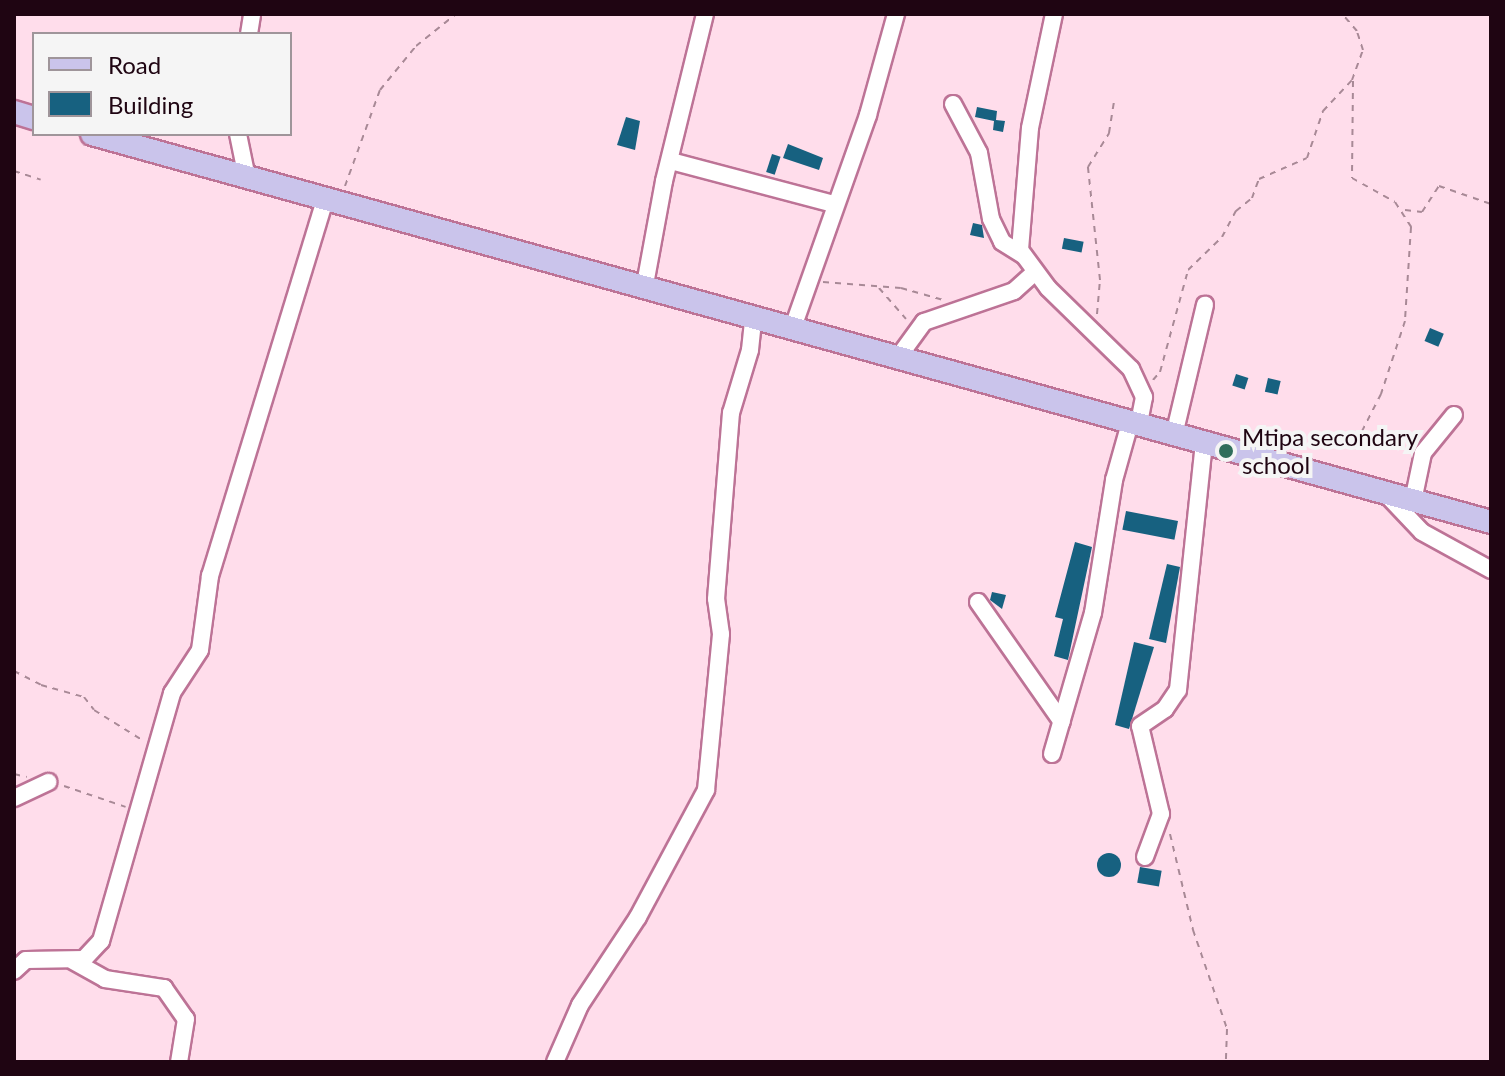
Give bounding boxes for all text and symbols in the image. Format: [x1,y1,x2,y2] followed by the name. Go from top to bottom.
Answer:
[32,32,292,136] legend
[108,50,161,79] text: Road
[108,90,193,119] text: Building
[1242,423,1418,479] place label: Mtipa secondary school
[1217,442,1235,460] marker: Mtipa secondary school

